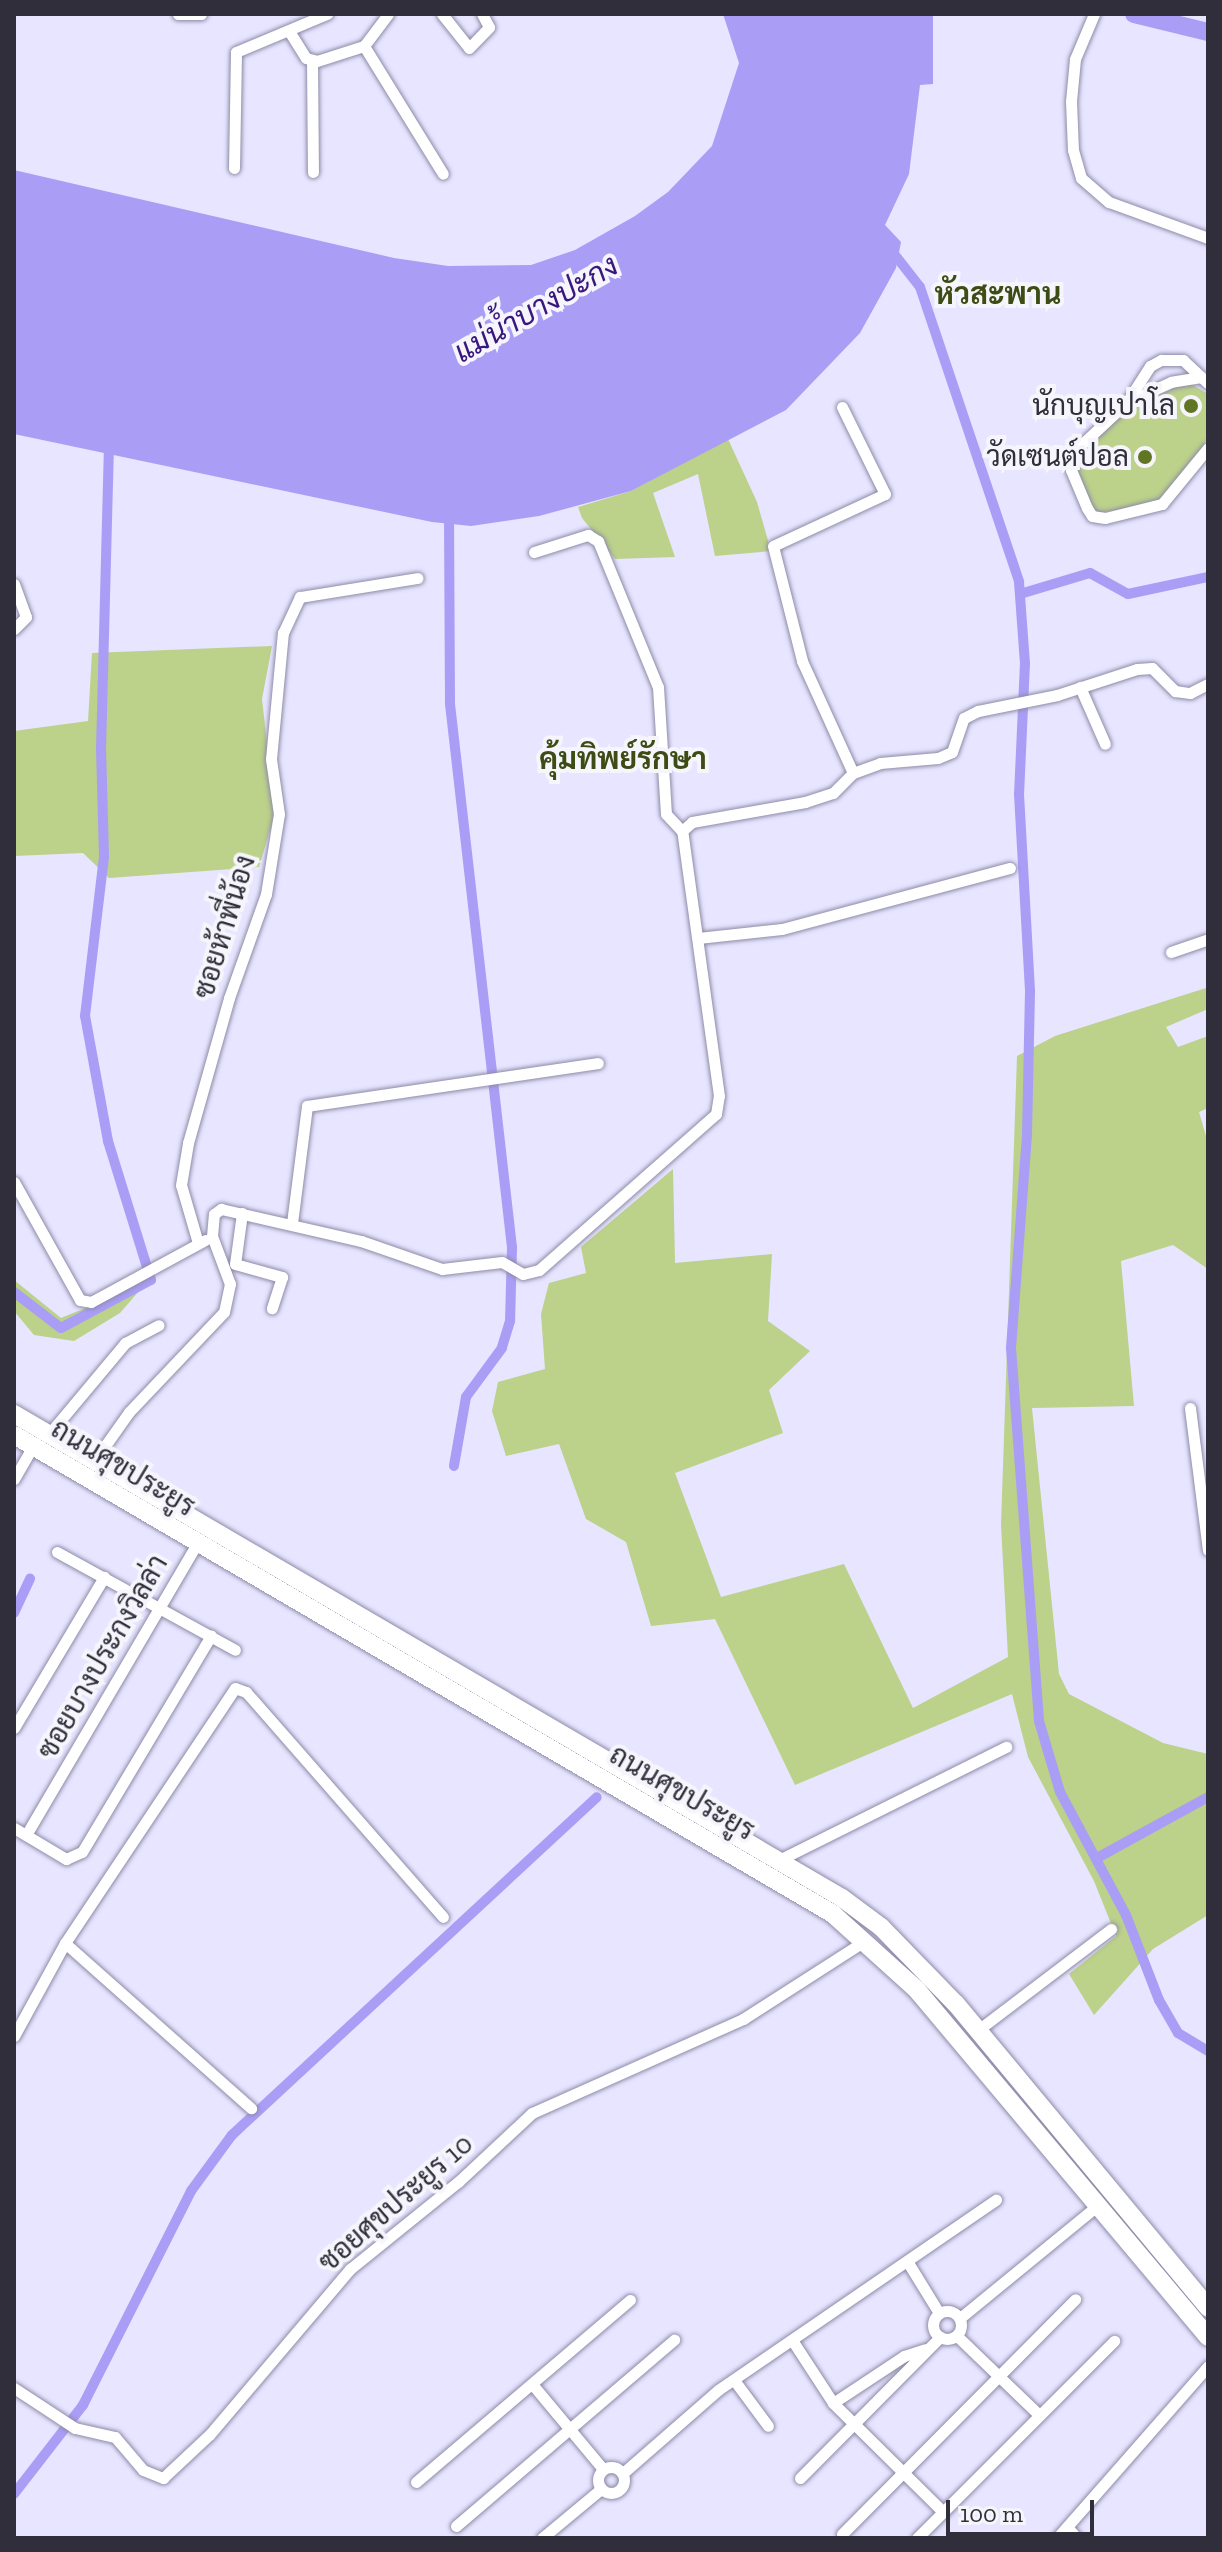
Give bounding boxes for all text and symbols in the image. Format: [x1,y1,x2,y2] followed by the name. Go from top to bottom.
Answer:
[448,248,624,370] water label: แม่น้ำบางปะกง
[935,276,1061,312] district label: หัวสะพาน
[1032,389,1175,423] place label: นักบุญเปาโล
[1182,397,1200,415] marker: นักบุญเปาโล
[986,440,1129,474] place label: วัดเซนต์ปอล
[1136,448,1154,466] marker: วัดเซนต์ปอล
[539,741,707,777] district label: คุ้มทิพย์รักษา
[187,851,263,1003] street label: ซอยห้าพี่น้อง
[45,1412,201,1524] street label: ถนนศุขประยูร
[31,1549,175,1765] street label: ซอยบางประกงวิลล่า
[604,1738,760,1848] street label: ถนนศุขประยูร
[312,2127,480,2279] street label: ซอยศุขประยูร 10
[950,2484,1098,2534] scale bar
[960,2499,1023,2528] text: 100 m

